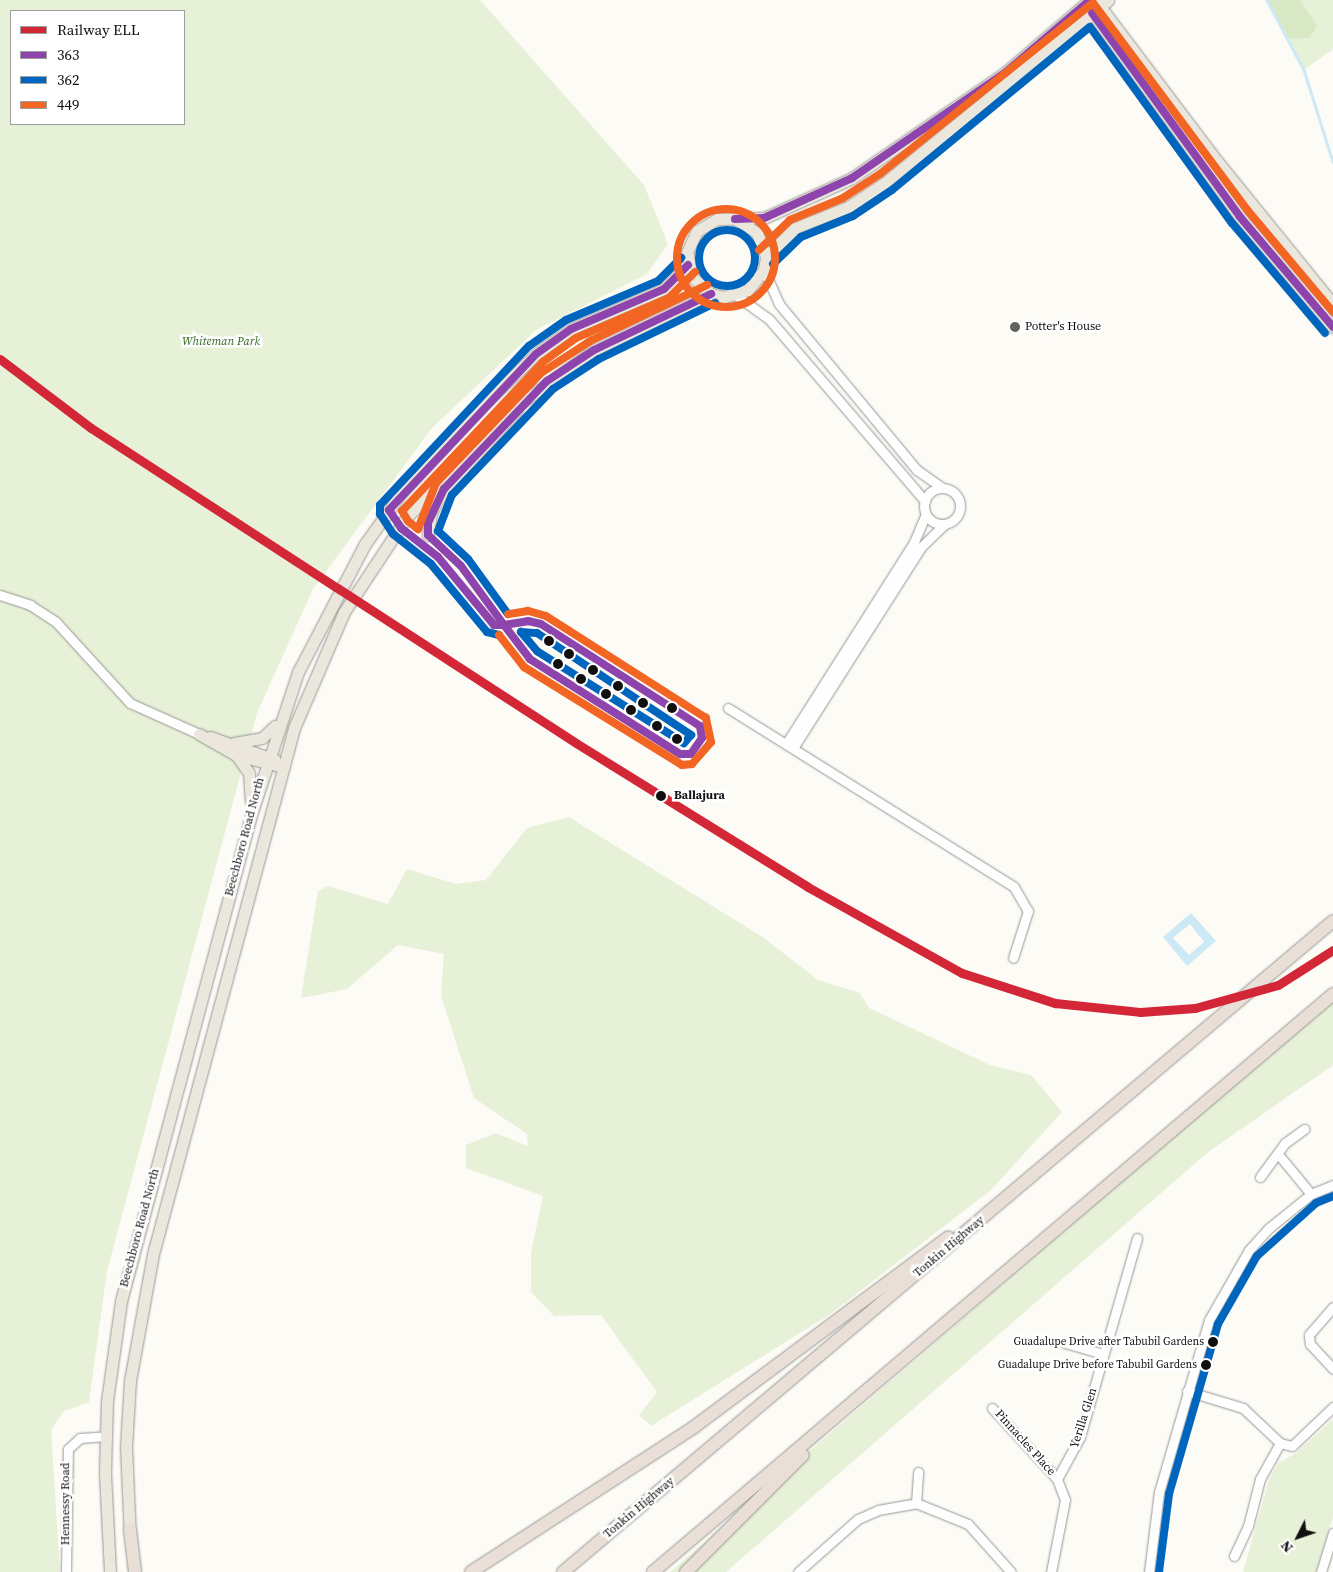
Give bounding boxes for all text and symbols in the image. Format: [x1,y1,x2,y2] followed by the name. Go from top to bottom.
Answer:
[10,10,185,125] legend
[57,19,140,40] text: Railway ELL
[57,44,80,65] text: 363
[57,69,80,90] text: 362
[57,94,80,115] text: 449
[1025,320,1101,334] place label: Potter's House
[1009,321,1021,333] marker: Potter's House
[182,335,260,349] park label: Whiteman Park
[544,636,554,646] unlabelled marker
[564,649,574,659] unlabelled marker
[553,659,563,669] unlabelled marker
[588,665,598,675] unlabelled marker
[576,674,586,684] unlabelled marker
[613,681,623,691] unlabelled marker
[601,689,611,699] unlabelled marker
[638,698,648,708] unlabelled marker
[667,703,677,713] unlabelled marker
[626,705,636,715] unlabelled marker
[652,721,662,731] unlabelled marker
[672,734,682,744] unlabelled marker
[222,776,268,898] street label: Beechboro Road North
[652,787,670,805] marker: Ballajura
[674,789,725,803] place label: Ballajura
[117,1167,163,1289] street label: Beechboro Road North
[911,1213,987,1281] street label: Tonkin Highway
[1013,1335,1204,1349] place label: Guadalupe Drive after Tabubil Gardens
[1208,1337,1218,1347] marker: Guadalupe Drive after Tabubil Gardens
[998,1358,1197,1372] place label: Guadalupe Drive before Tabubil Gardens
[1201,1360,1211,1370] marker: Guadalupe Drive before Tabubil Gardens
[1068,1386,1100,1450] street label: Yerilla Glen
[992,1407,1058,1479] street label: Pinnacles Place
[59,1463,73,1545] street label: Hennessy Road
[601,1474,677,1542] street label: Tonkin Highway
[1273,1512,1323,1562] north arrow
[1276,1536,1298,1557] text: N

